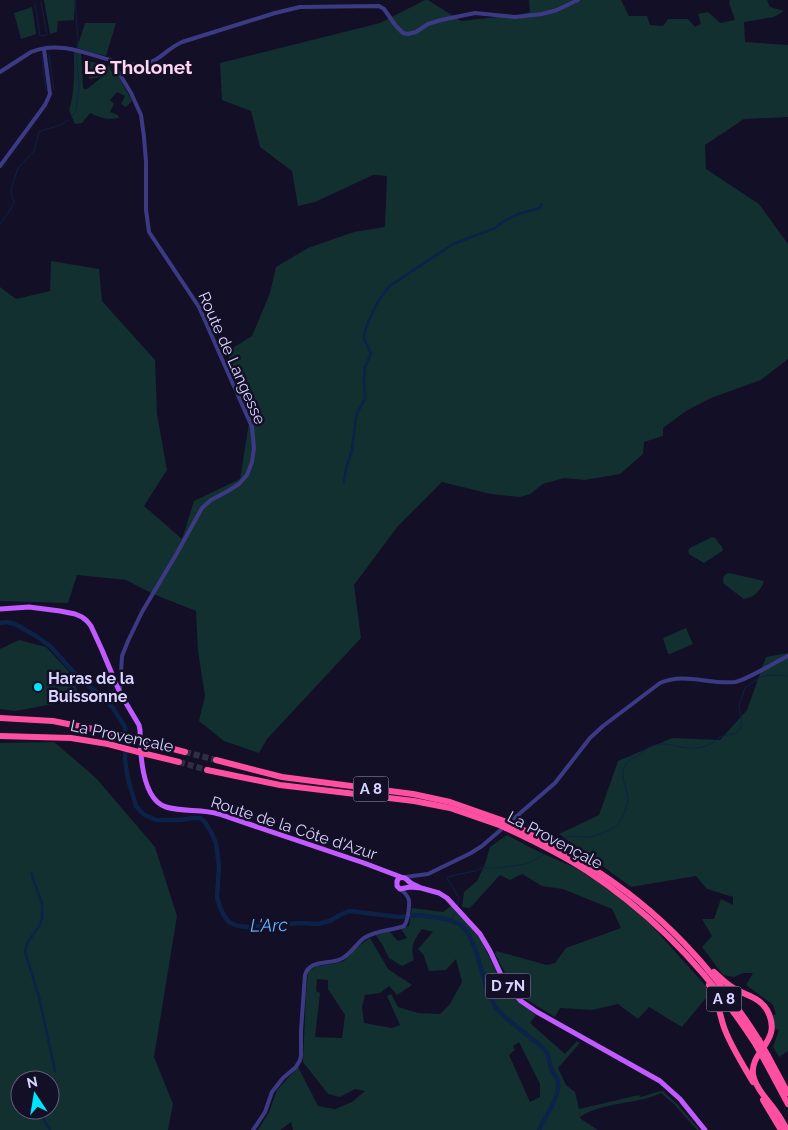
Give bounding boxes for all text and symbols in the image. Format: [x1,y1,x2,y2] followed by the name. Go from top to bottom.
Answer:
[84,56,193,78] district label: Le Tholonet
[194,289,270,427] street label: Route de Langesse
[48,669,134,706] place label: Haras de la Buissonne
[32,681,44,693] marker: Haras de la Buissonne
[69,716,175,756] street label: La Provençale
[354,776,388,802] road number: A 8
[209,792,380,864] street label: Route de la Côte d'Azur
[504,807,606,873] street label: La Provençale
[250,914,289,936] water label: L'Arc
[486,974,530,998] road number: D 7N
[706,986,742,1012] road number: A 8
[10,1070,60,1120] north arrow
[25,1073,39,1091] text: N

